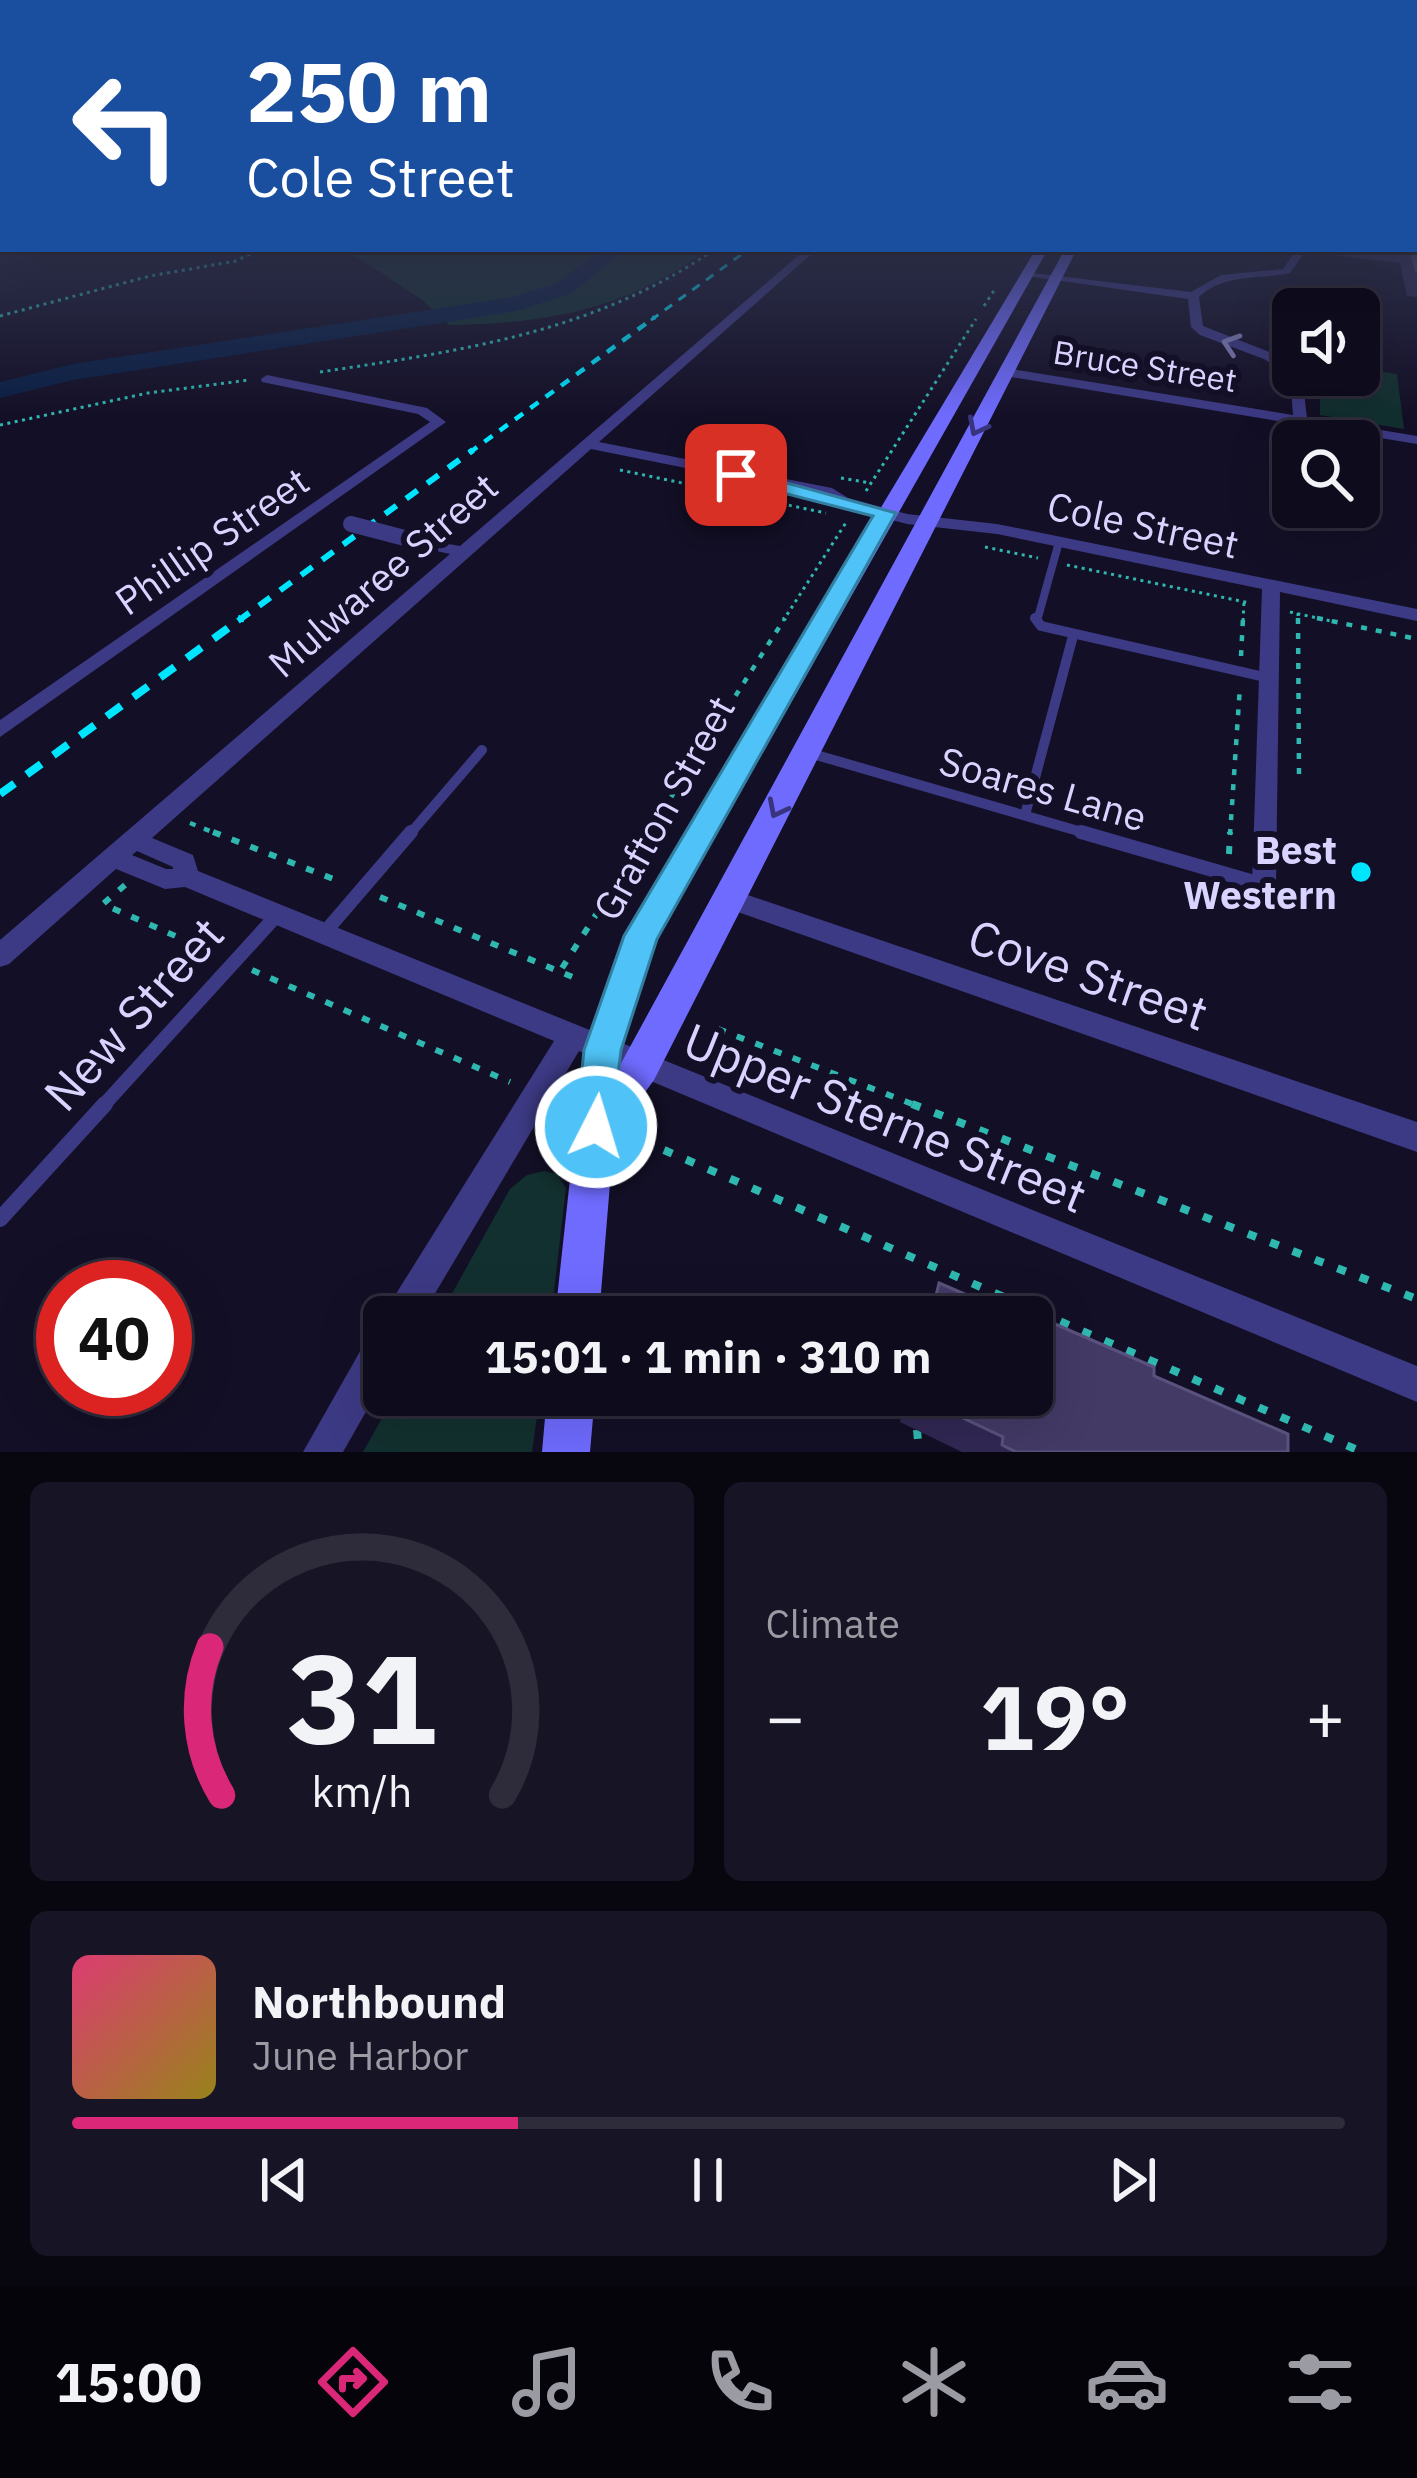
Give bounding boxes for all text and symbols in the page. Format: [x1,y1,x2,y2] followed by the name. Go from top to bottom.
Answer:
[246,36,492,145] text: 250 m
[48,48,204,204] icon: left
[246,142,515,212] text: Cole Street
[1272,288,1380,528] map controls
[1272,288,1380,396] button: sound
[1050,330,1240,401] street label: Bruce Street
[1221,333,1242,358] one-way arrow
[968,414,991,435] one-way arrow
[1272,420,1380,528] button: search
[685,424,787,526] pin
[703,442,769,508] icon: arrive
[105,455,319,626] street label: Phillip Street
[257,461,508,688] street label: Mulwaree Street
[1043,479,1243,570] street label: Cole Street
[581,687,746,929] street label: Grafton Street
[934,735,1153,842] street label: Soares Lane
[768,797,791,819] one-way arrow
[1183,824,1337,920] place label: Best Western
[1348,859,1374,885] marker: Best Western
[30,903,237,1123] street label: New Street
[961,904,1216,1044] street label: Cove Street
[675,1008,1096,1226] street label: Upper Sterne Street
[533,1064,659,1190] position arrow
[36,1260,192,1416] speed limit sign: 40
[485,1327,931,1385] text: 15:01 · 1 min · 310 m
[766,1598,900,1649] text: Climate
[287,1616,437,1778] text: 31
[980,1658,1130,1775] text: 19°
[766,1673,805,1759] text: −
[1305,1673,1345,1759] text: +
[311,1762,412,1818] text: km/h
[252,1972,506,2030] text: Northbound
[252,2030,468,2081] text: June Harbor
[251,2147,317,2213] icon: previous
[675,2147,741,2213] icon: pause
[1100,2147,1166,2213] icon: next
[311,2340,395,2424] icon: directions
[505,2340,589,2424] icon: music
[698,2340,782,2424] icon: phone
[892,2340,976,2424] icon: climate
[1085,2340,1169,2424] icon: car
[1278,2340,1362,2424] icon: filters
[55,2347,202,2417] text: 15:00

